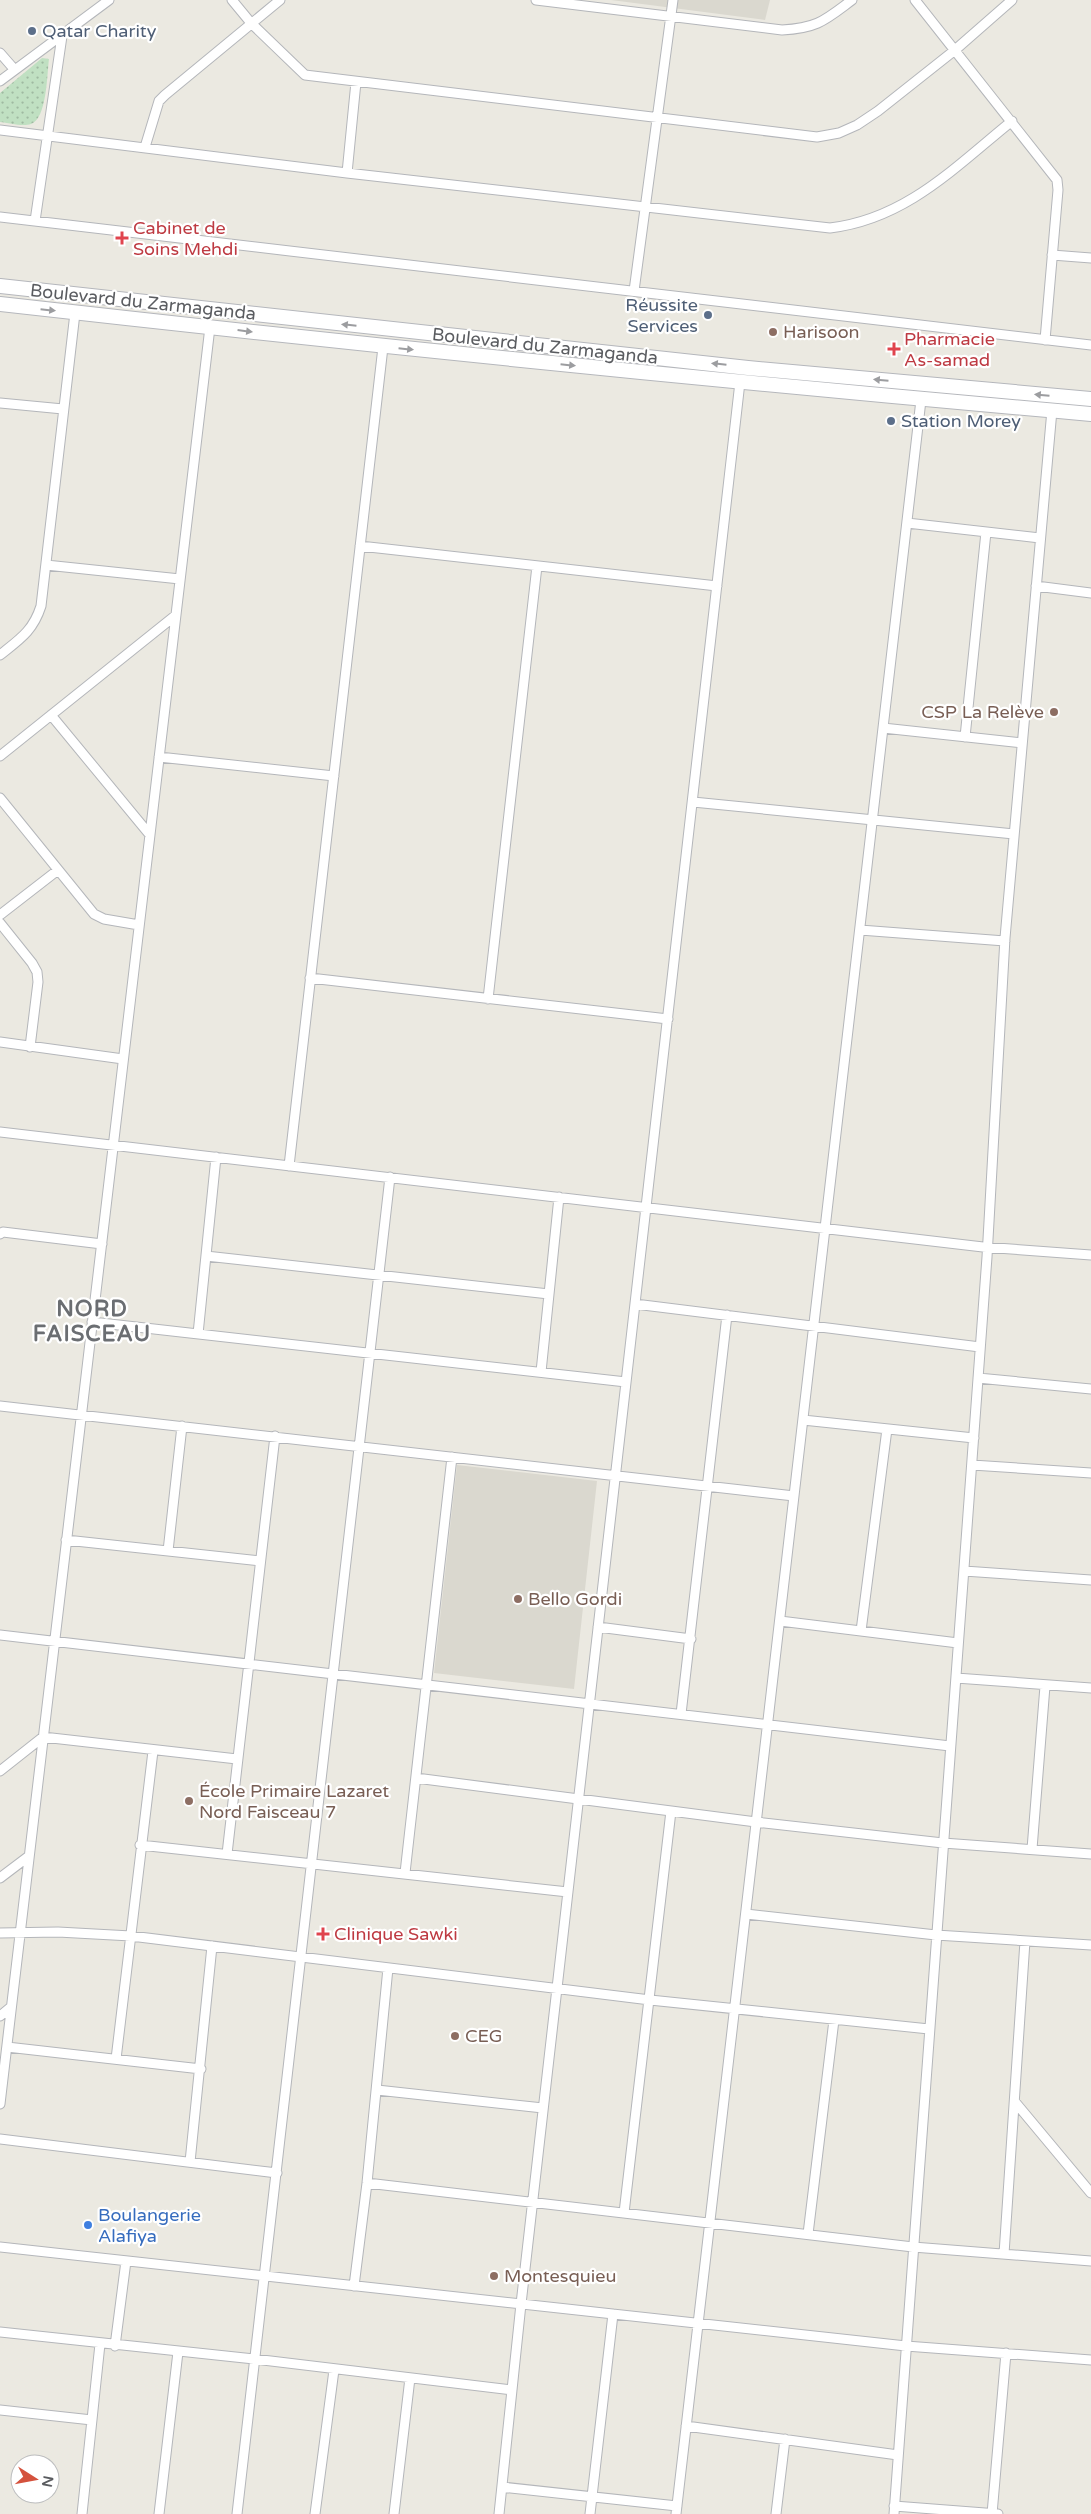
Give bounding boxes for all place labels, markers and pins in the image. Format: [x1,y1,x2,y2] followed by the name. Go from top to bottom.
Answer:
[42,20,157,42] place label: Qatar Charity
[26,25,38,37] marker: Qatar Charity
[133,217,238,260] place label: Cabinet de Soins Mehdi
[115,231,129,245] marker: Cabinet de Soins Mehdi
[625,294,698,337] place label: Réussite Services
[702,309,714,321] marker: Réussite Services
[783,321,860,343] place label: Harisoon
[767,326,779,338] marker: Harisoon
[904,328,995,371] place label: Pharmacie As-samad
[888,343,900,355] marker: Pharmacie As-samad
[901,410,1021,432] place label: Station Morey
[885,415,897,427] marker: Station Morey
[921,701,1044,723] place label: CSP La Relève
[1048,706,1060,718] marker: CSP La Relève
[528,1588,622,1610] place label: Bello Gordi
[512,1593,524,1605] marker: Bello Gordi
[199,1780,389,1823] place label: École Primaire Lazaret Nord Faisceau 7
[183,1795,195,1807] marker: École Primaire Lazaret Nord Faisceau 7
[334,1923,458,1945] place label: Clinique Sawki
[316,1927,330,1941] marker: Clinique Sawki
[465,2025,503,2047] place label: CEG
[449,2030,461,2042] marker: CEG
[98,2204,201,2247] place label: Boulangerie Alafiya
[82,2219,94,2231] marker: Boulangerie Alafiya
[504,2265,616,2287] place label: Montesquieu
[488,2270,500,2282] marker: Montesquieu

